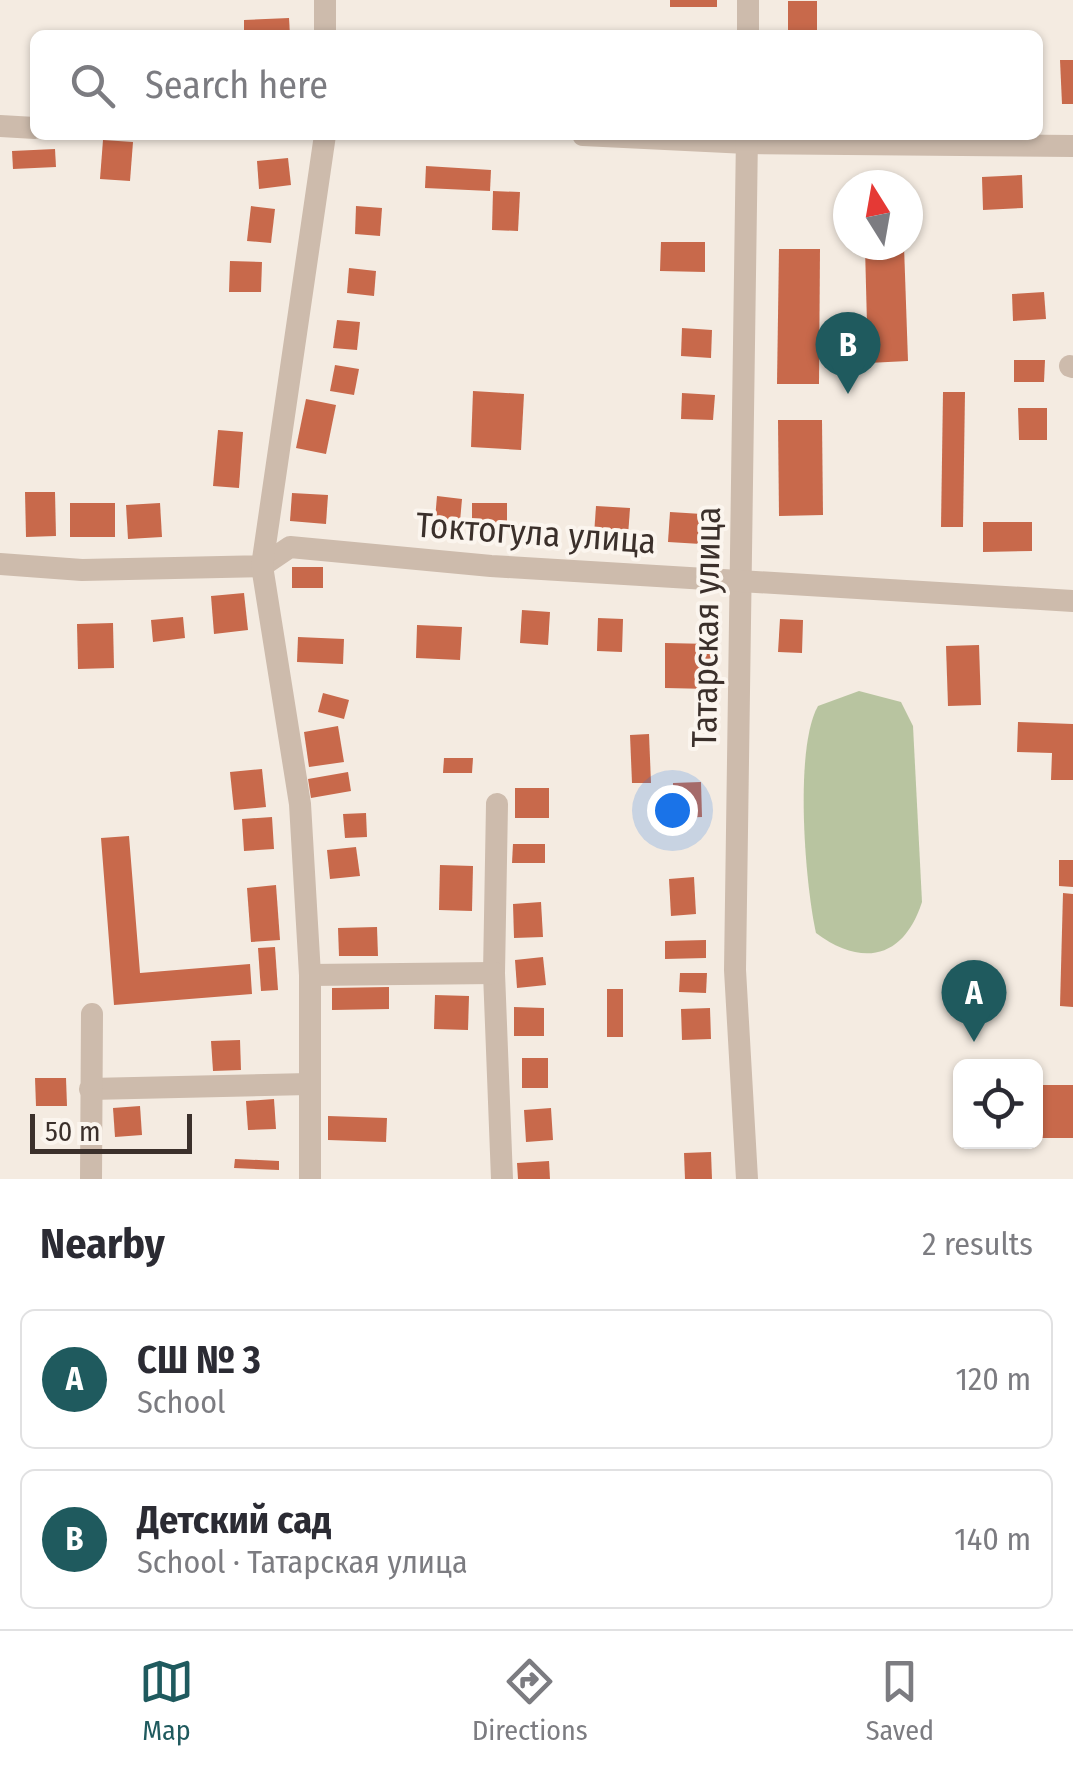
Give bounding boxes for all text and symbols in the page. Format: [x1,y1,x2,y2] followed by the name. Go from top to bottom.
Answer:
[30,30,1043,140] search box
[65,58,120,113] icon: search
[145,62,328,108] text: Search here
[833,170,923,260] north arrow
[816,312,880,394] pin: B
[414,504,658,562] street label: Токтогула улица
[683,506,729,748] street label: Татарская улица
[647,785,698,836] your location
[942,960,1006,1042] pin: A
[953,1059,1043,1149] map controls
[953,1059,1043,1149] button: locate
[30,1109,192,1154] scale bar
[45,1115,101,1148] text: 50 m
[40,1219,165,1269] text: Nearby
[922,1225,1033,1263] text: 2 results
[137,1337,261,1383] text: СШ № 3
[66,1360,83,1398] text: A
[956,1360,1031,1398] text: 120 m
[137,1383,226,1421] text: School
[137,1497,331,1543] text: Детский сад
[66,1520,83,1558] text: B
[954,1520,1031,1558] text: 140 m
[137,1543,468,1581] text: School · Татарская улица
[139,1654,194,1747] tab: Map
[472,1654,588,1747] tab: Directions
[866,1654,934,1747] tab: Saved

